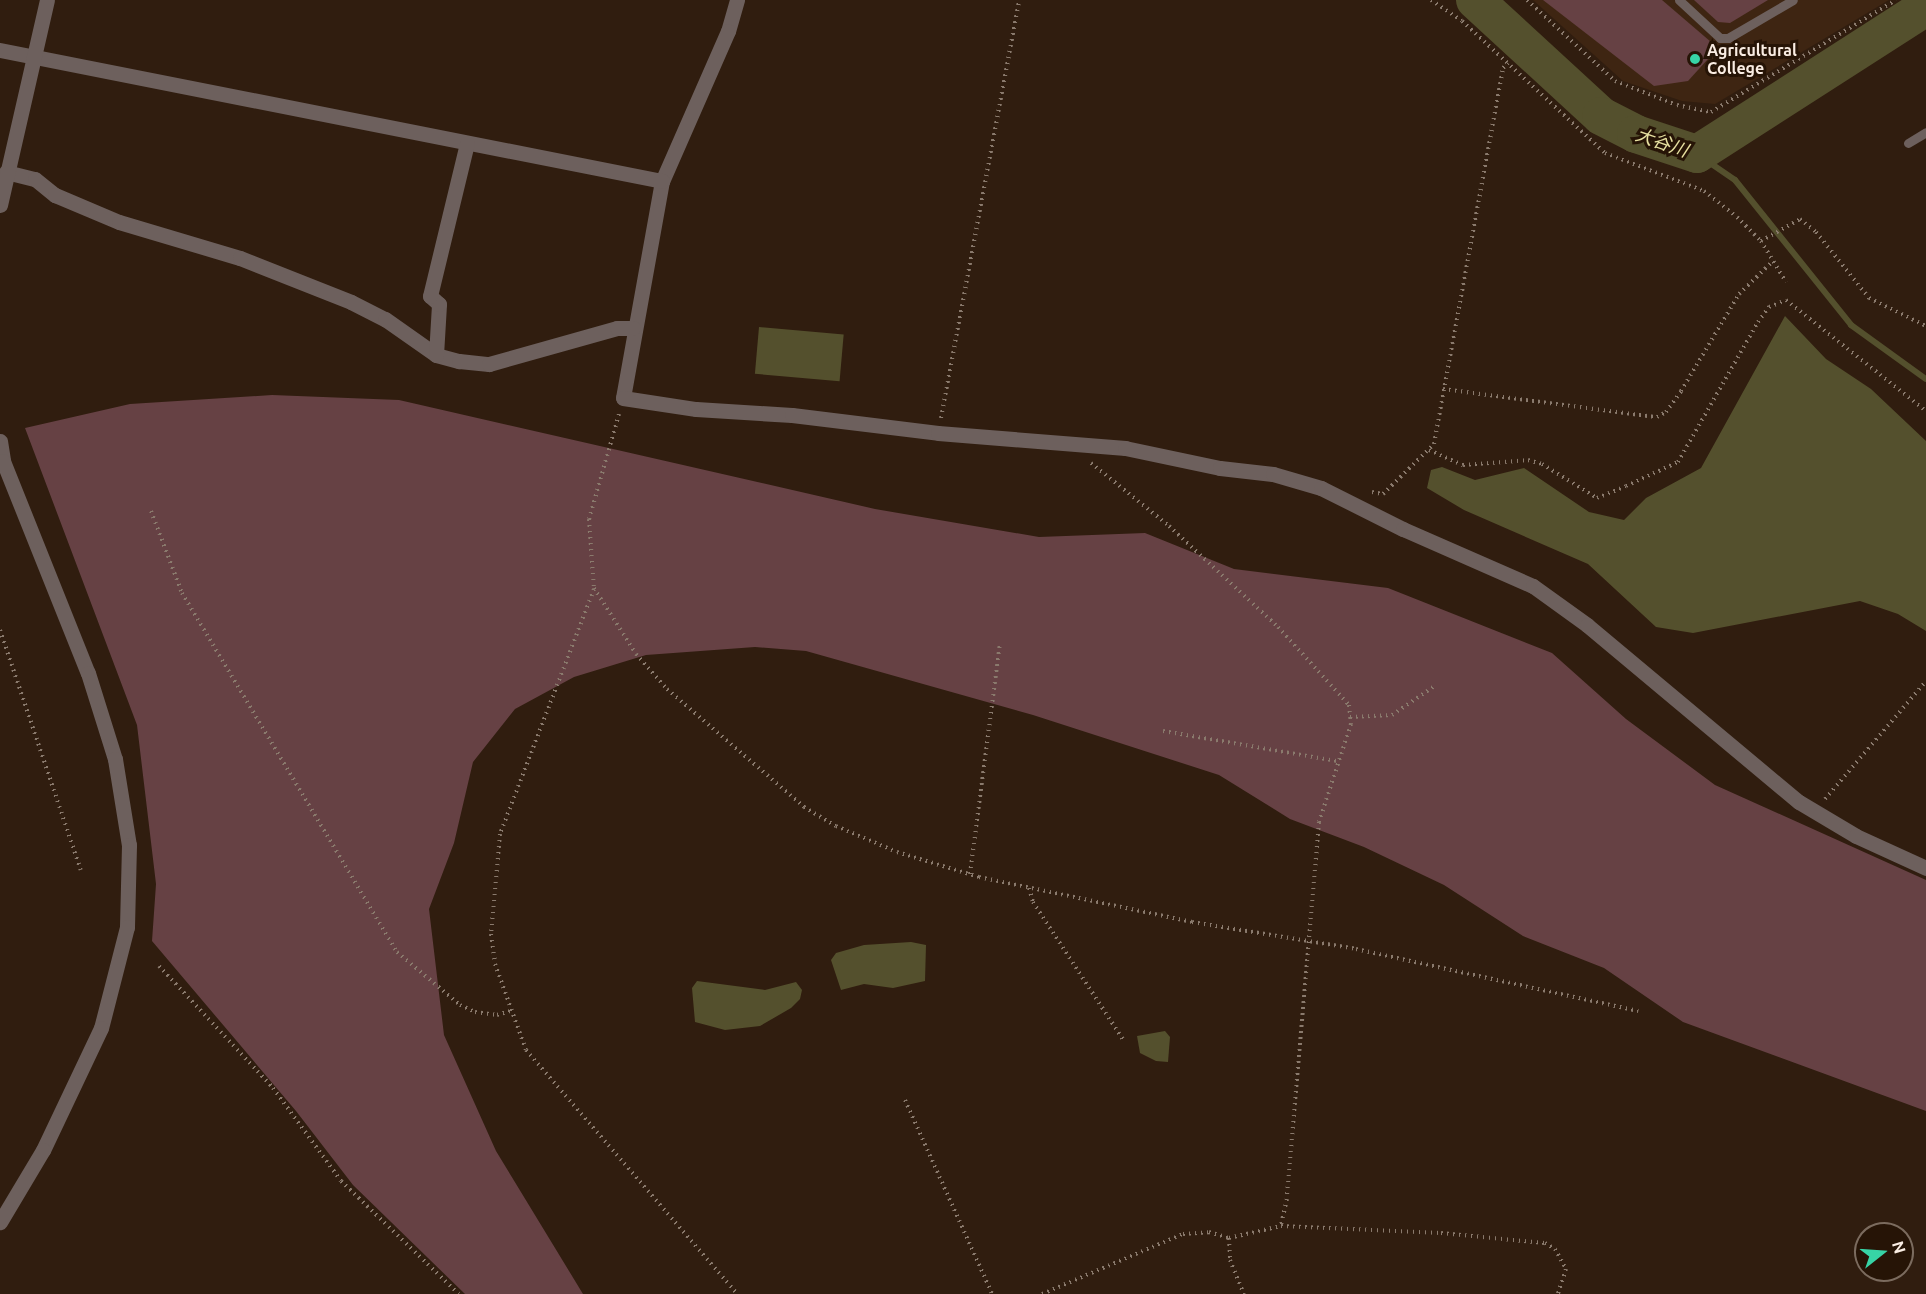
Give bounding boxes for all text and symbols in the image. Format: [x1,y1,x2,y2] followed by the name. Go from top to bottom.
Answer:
[1707,40,1797,78] place label: Agricultural College
[1688,52,1702,66] marker: Agricultural College
[1633,123,1691,161] water label: 大谷川
[1854,1222,1914,1282] north arrow
[1889,1239,1910,1256] text: N

